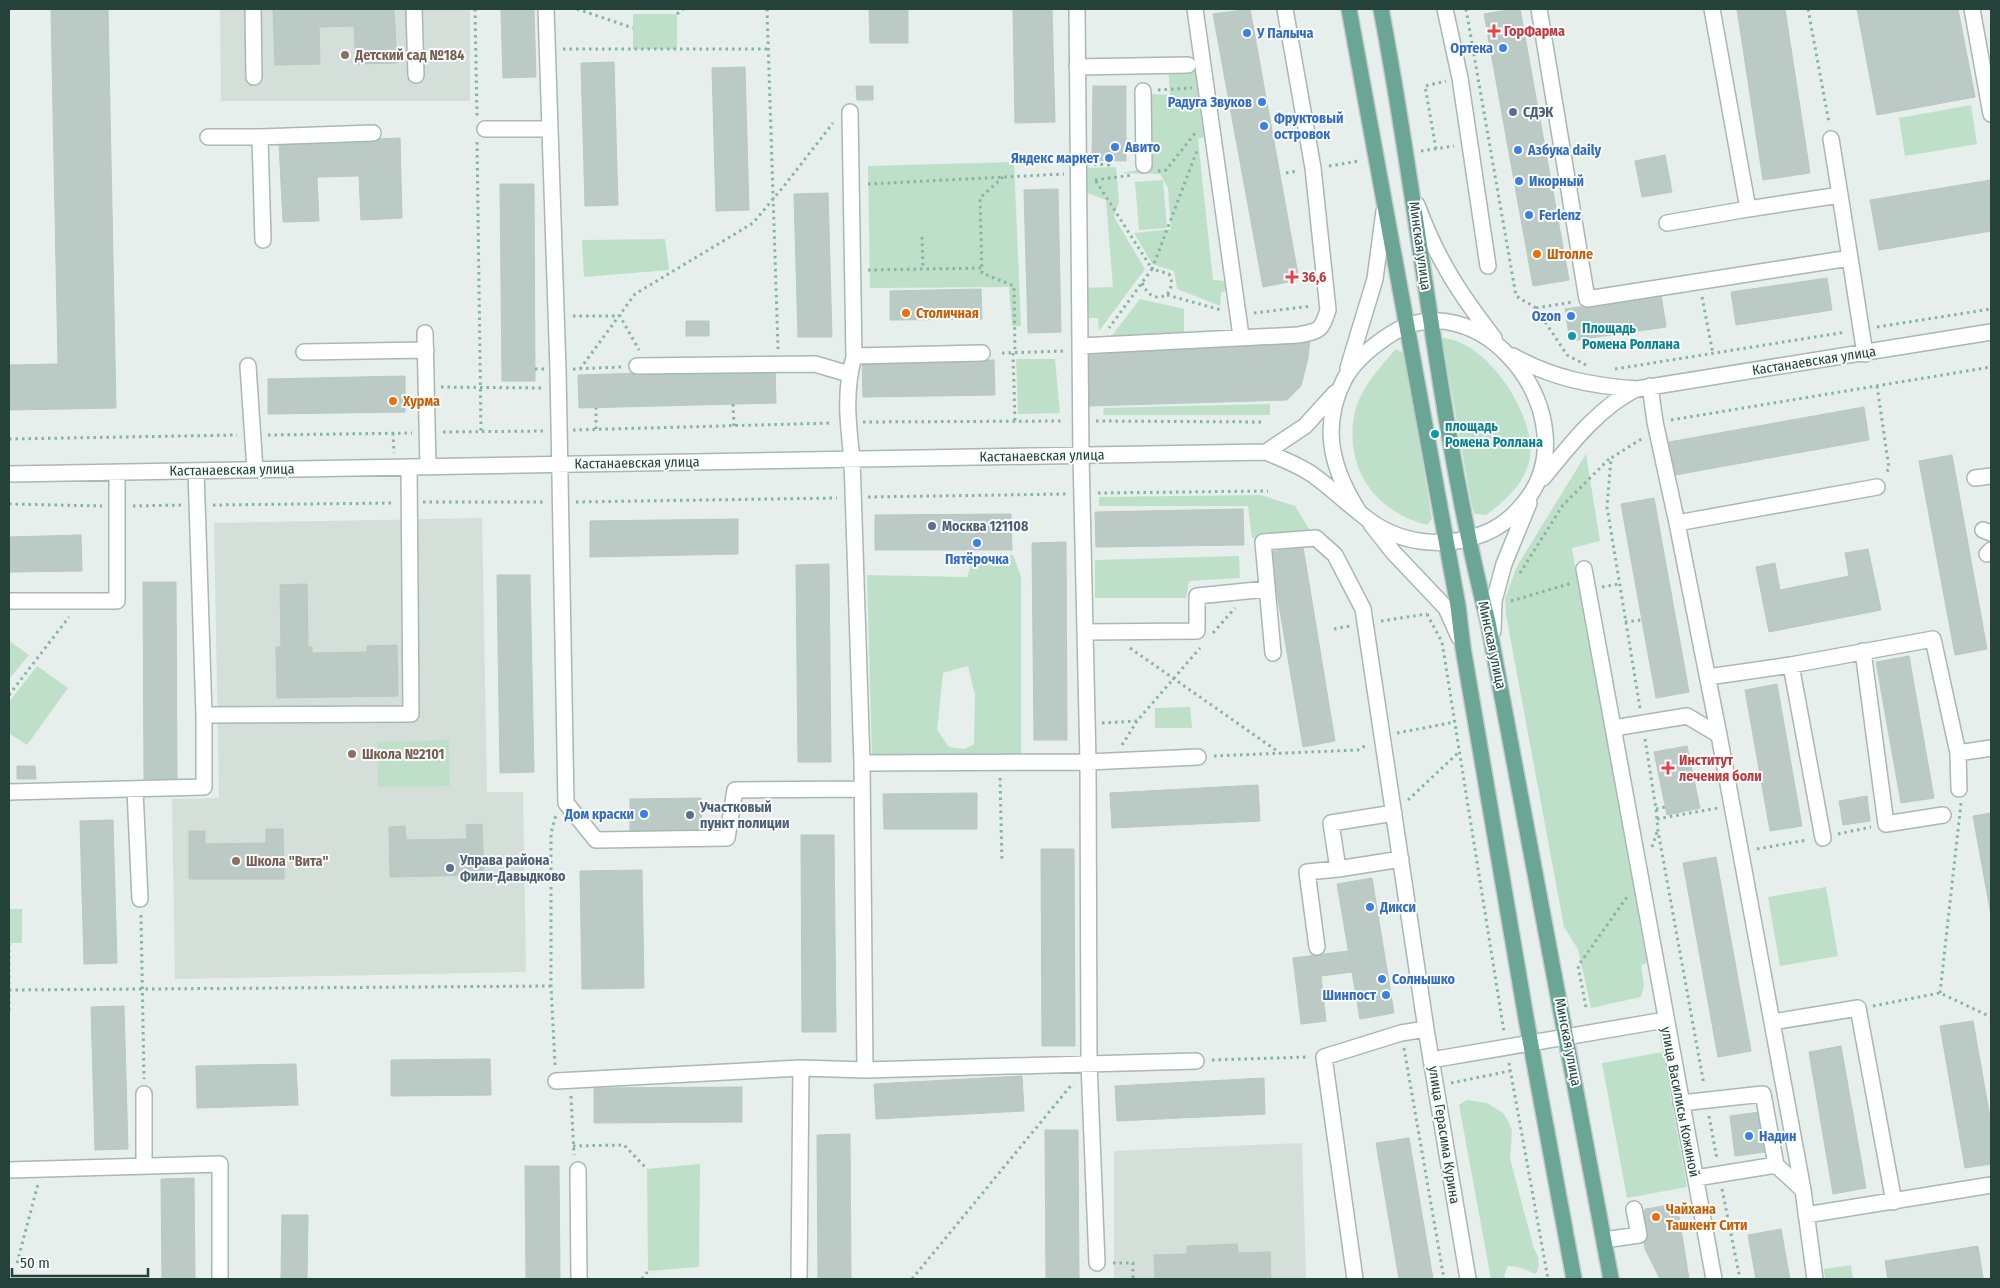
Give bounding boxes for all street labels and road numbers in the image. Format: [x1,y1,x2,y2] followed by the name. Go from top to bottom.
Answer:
[1405,201,1435,292] street label: Минская улица
[1751,343,1877,379] street label: Кастанаевская улица
[979,446,1105,466] street label: Кастанаевская улица
[574,453,700,473] street label: Кастанаевская улица
[169,460,295,480] street label: Кастанаевская улица
[1474,599,1510,691] street label: Минская улица
[1551,996,1585,1088] street label: Минская улица
[1657,1025,1703,1179] street label: улица Василисы Кожиной
[1425,1065,1463,1205] street label: улица Герасима Курина

